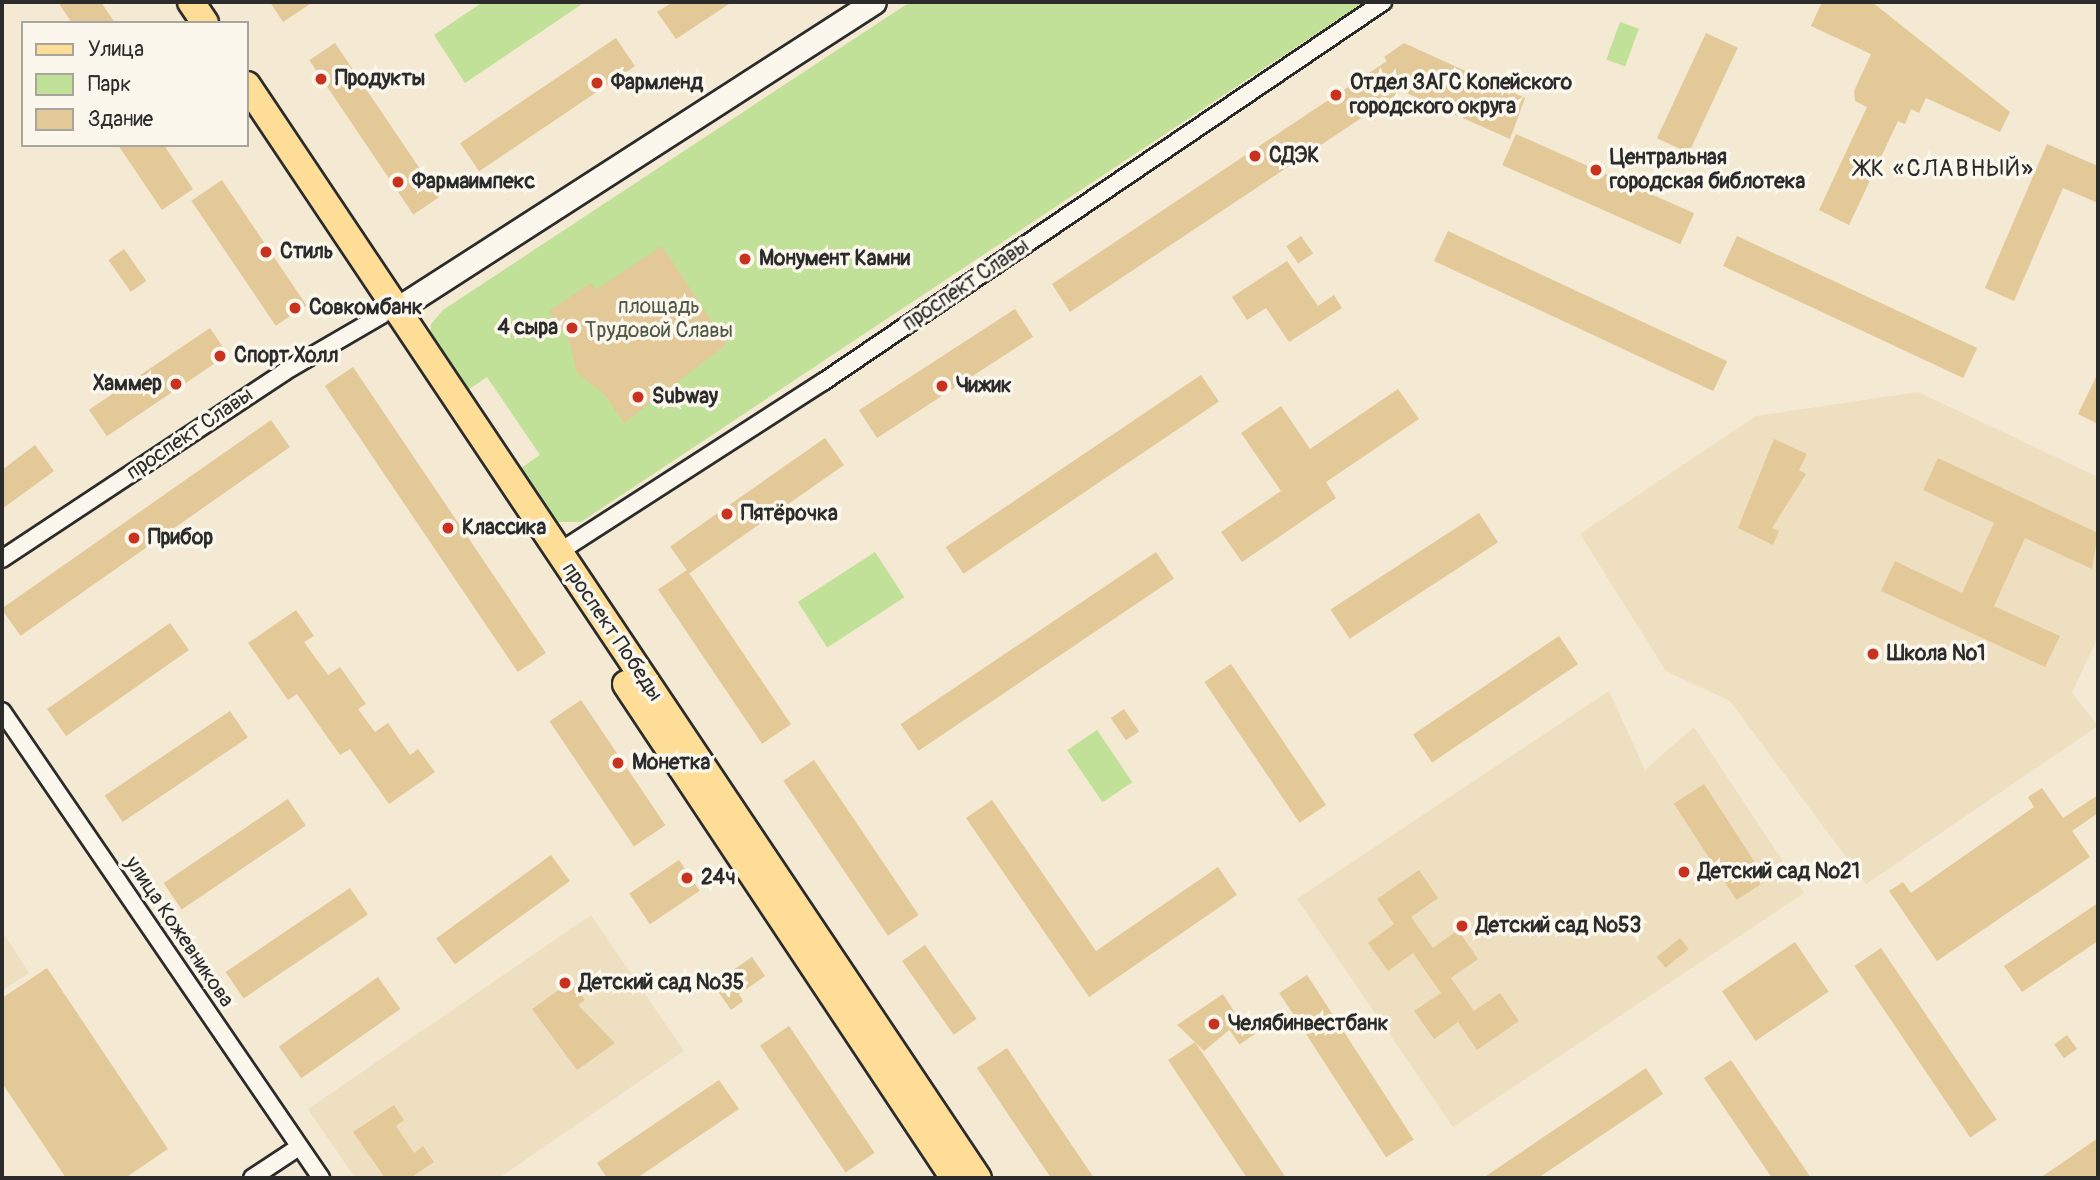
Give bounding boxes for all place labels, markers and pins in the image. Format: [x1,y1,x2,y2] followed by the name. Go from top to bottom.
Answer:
[335,66,425,92] place label: Продукты
[611,70,703,96] place label: Фармленд
[1350,70,1572,120] place label: Отдел ЗАГС Копейского городского округа
[313,71,329,87] marker: Продукты
[589,75,605,91] marker: Фармленд
[1328,87,1344,103] marker: Отдел ЗАГС Копейского городского округа
[1269,143,1319,169] place label: СДЭК
[1610,145,1805,195] place label: Центральная городская библотека
[1247,148,1263,164] marker: СДЭК
[1588,162,1604,178] marker: Центральная городская библотека
[412,169,535,195] place label: Фармаимпекс
[390,174,406,190] marker: Фармаимпекс
[280,239,334,265] place label: Стиль
[258,244,274,260] marker: Стиль
[759,246,910,272] place label: Монумент Камни
[737,251,753,267] marker: Монумент Камни
[309,295,423,321] place label: Совкомбанк
[287,300,303,316] marker: Совкомбанк
[497,315,558,341] place label: 4 сыра
[564,320,580,336] marker: 4 сыра
[234,343,339,369] place label: Спорт Холл
[212,348,228,364] marker: Спорт Холл
[93,371,162,397] place label: Хаммер
[956,373,1012,399] place label: Чижик
[168,376,184,392] marker: Хаммер
[934,378,950,394] marker: Чижик
[652,384,718,410] place label: Subway
[630,389,646,405] marker: Subway
[741,501,838,527] place label: Пятёрочка
[719,506,735,522] marker: Пятёрочка
[462,515,546,541] place label: Классика
[440,520,456,536] marker: Классика
[148,525,213,551] place label: Прибор
[126,530,142,546] marker: Прибор
[1887,641,1985,667] place label: Школа №1
[1865,646,1881,662] marker: Школа №1
[632,750,710,776] place label: Монетка
[610,755,626,771] marker: Монетка
[1698,859,1860,885] place label: Детский сад №21
[1676,864,1692,880] marker: Детский сад №21
[701,865,736,891] place label: 24ч
[679,870,695,886] marker: 24ч
[1476,913,1641,939] place label: Детский сад №53
[1454,918,1470,934] marker: Детский сад №53
[579,970,744,996] place label: Детский сад №35
[557,975,573,991] marker: Детский сад №35
[1228,1011,1388,1037] place label: Челябинвестбанк
[1206,1016,1222,1032] marker: Челябинвестбанк

